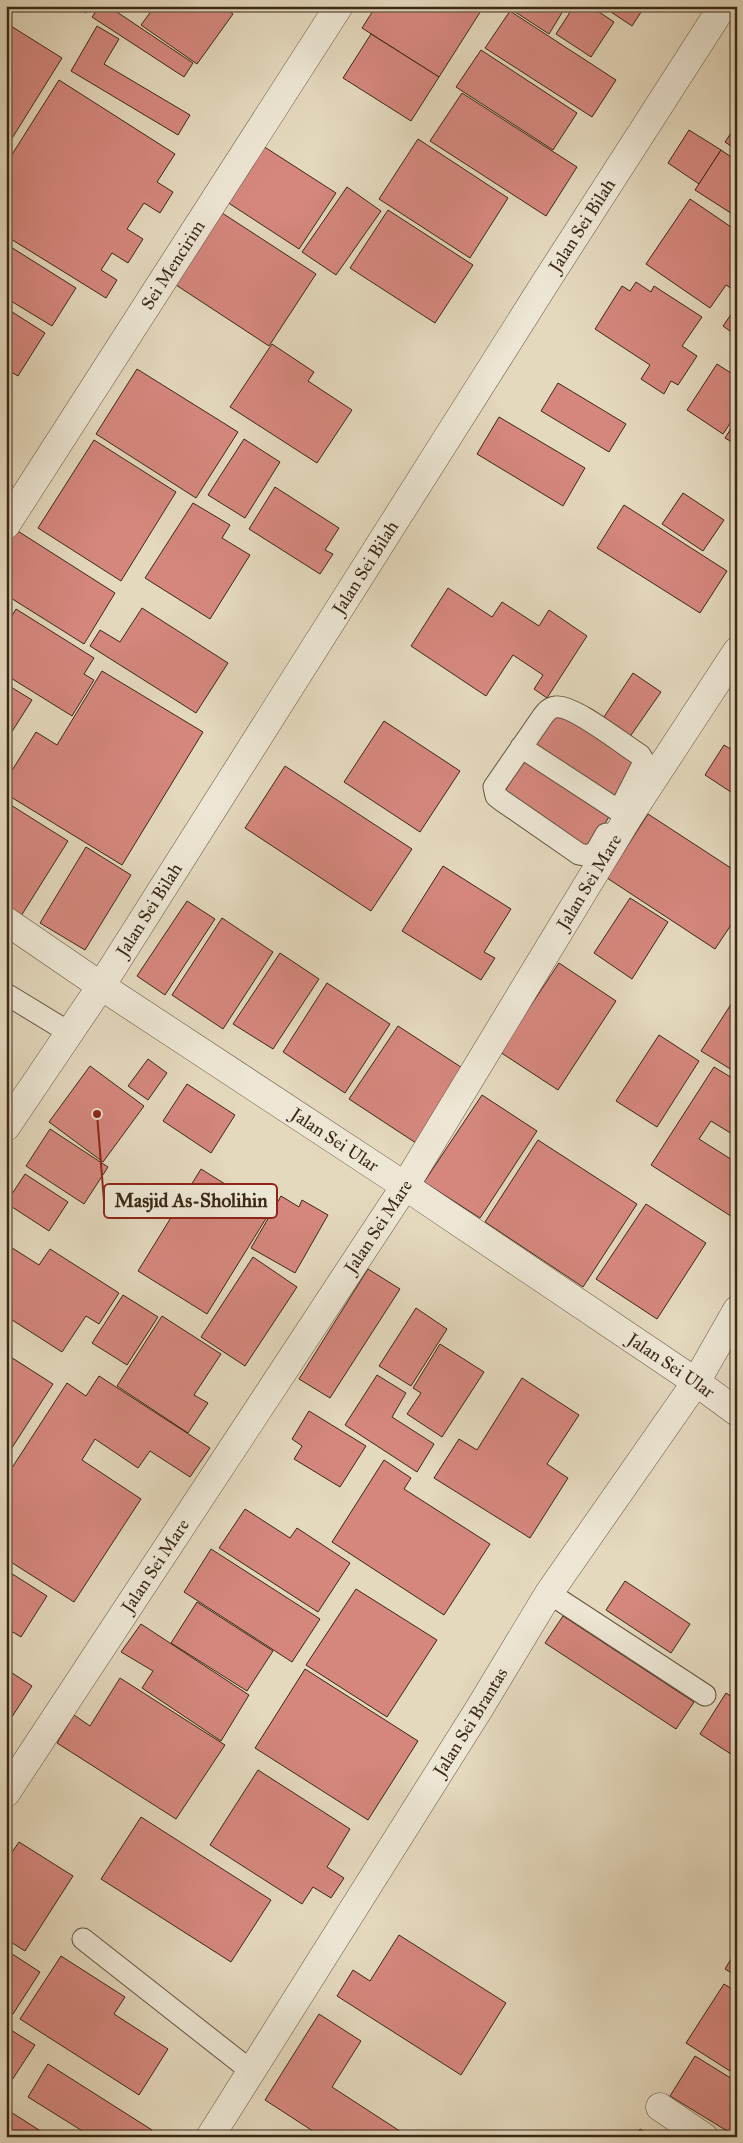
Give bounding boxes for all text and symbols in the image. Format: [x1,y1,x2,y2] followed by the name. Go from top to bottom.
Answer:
[543,175,620,278] street label: Jalan Sei Bilah
[136,216,210,314] street label: Sei Mencirim
[327,517,403,621] street label: Jalan Sei Bilah
[551,830,626,936] street label: Jalan Sei Mare
[110,859,187,963] street label: Jalan Sei Bilah
[284,1102,383,1177] street label: Jalan Sei Ular
[339,1176,417,1280] street label: Jalan Sei Mare
[104,1184,277,1218] callout: Masjid As-Sholihin
[115,1189,268,1213] text: Masjid As-Sholihin
[621,1327,719,1403] street label: Jalan Sei Ular
[116,1515,194,1619] street label: Jalan Sei Mare
[427,1664,512,1783] street label: Jalan Sei Brantas

